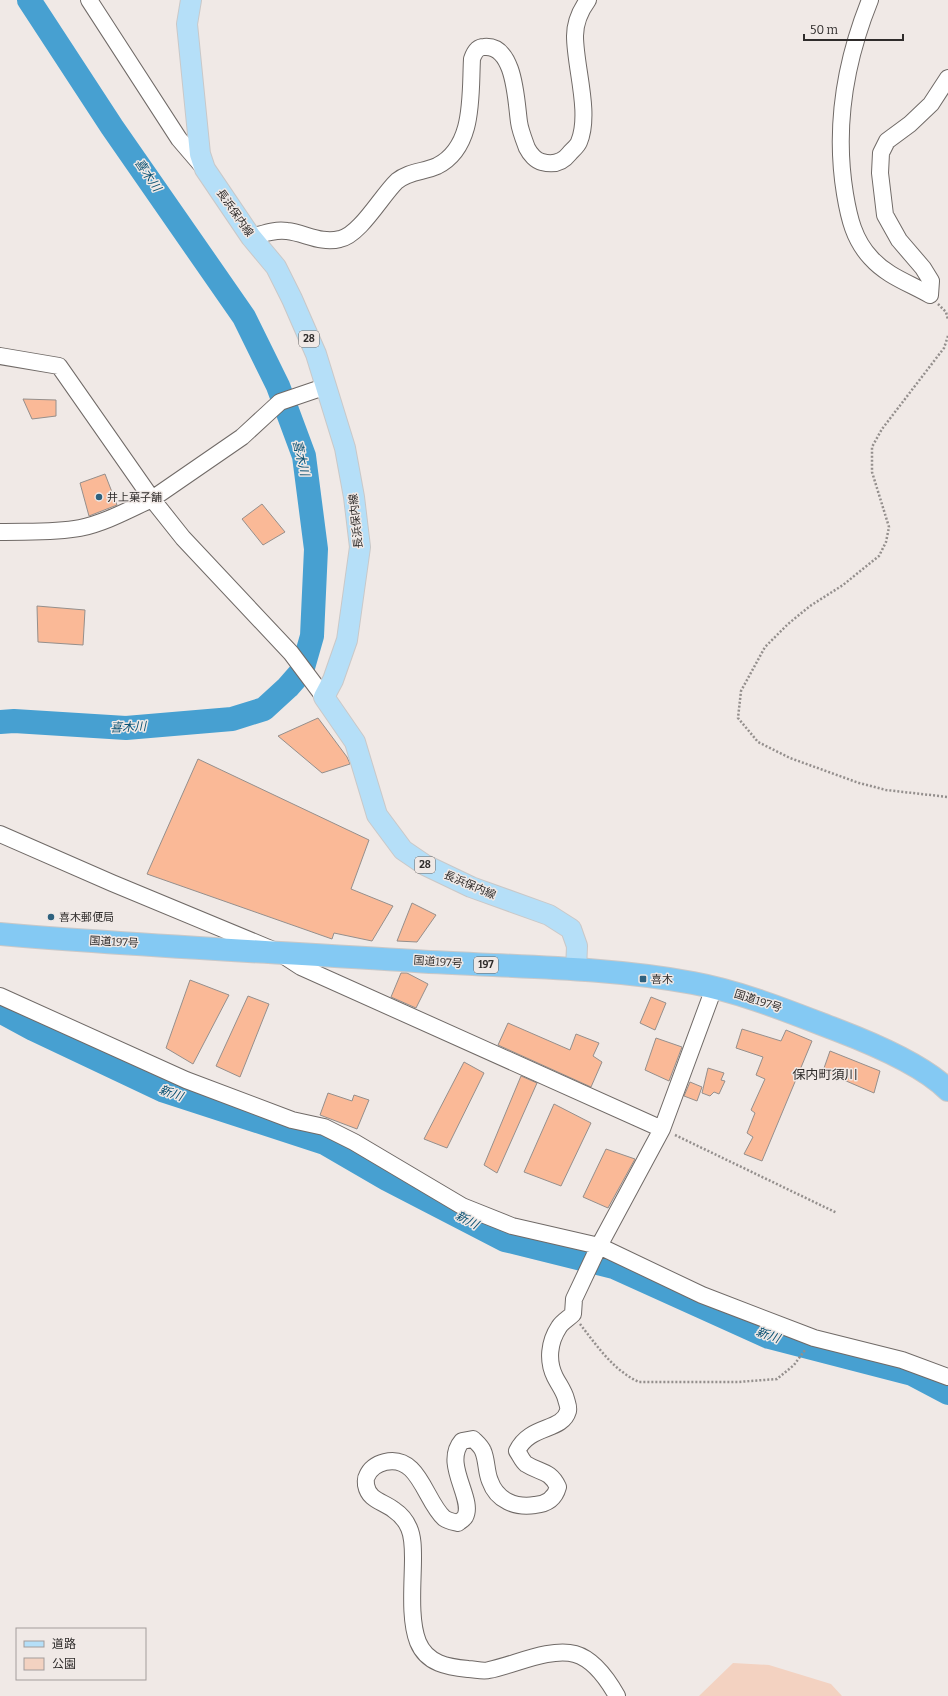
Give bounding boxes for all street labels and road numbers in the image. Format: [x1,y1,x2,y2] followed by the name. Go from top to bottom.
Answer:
[214,187,256,239] street label: 長浜保内線
[299,331,319,347] road number: 28
[347,493,365,549] street label: 長浜保内線
[415,857,435,873] road number: 28
[442,868,498,902] street label: 長浜保内線
[89,934,139,950] street label: 国道197号
[413,954,463,970] street label: 国道197号
[474,957,498,973] road number: 197
[733,987,783,1015] street label: 国道197号

